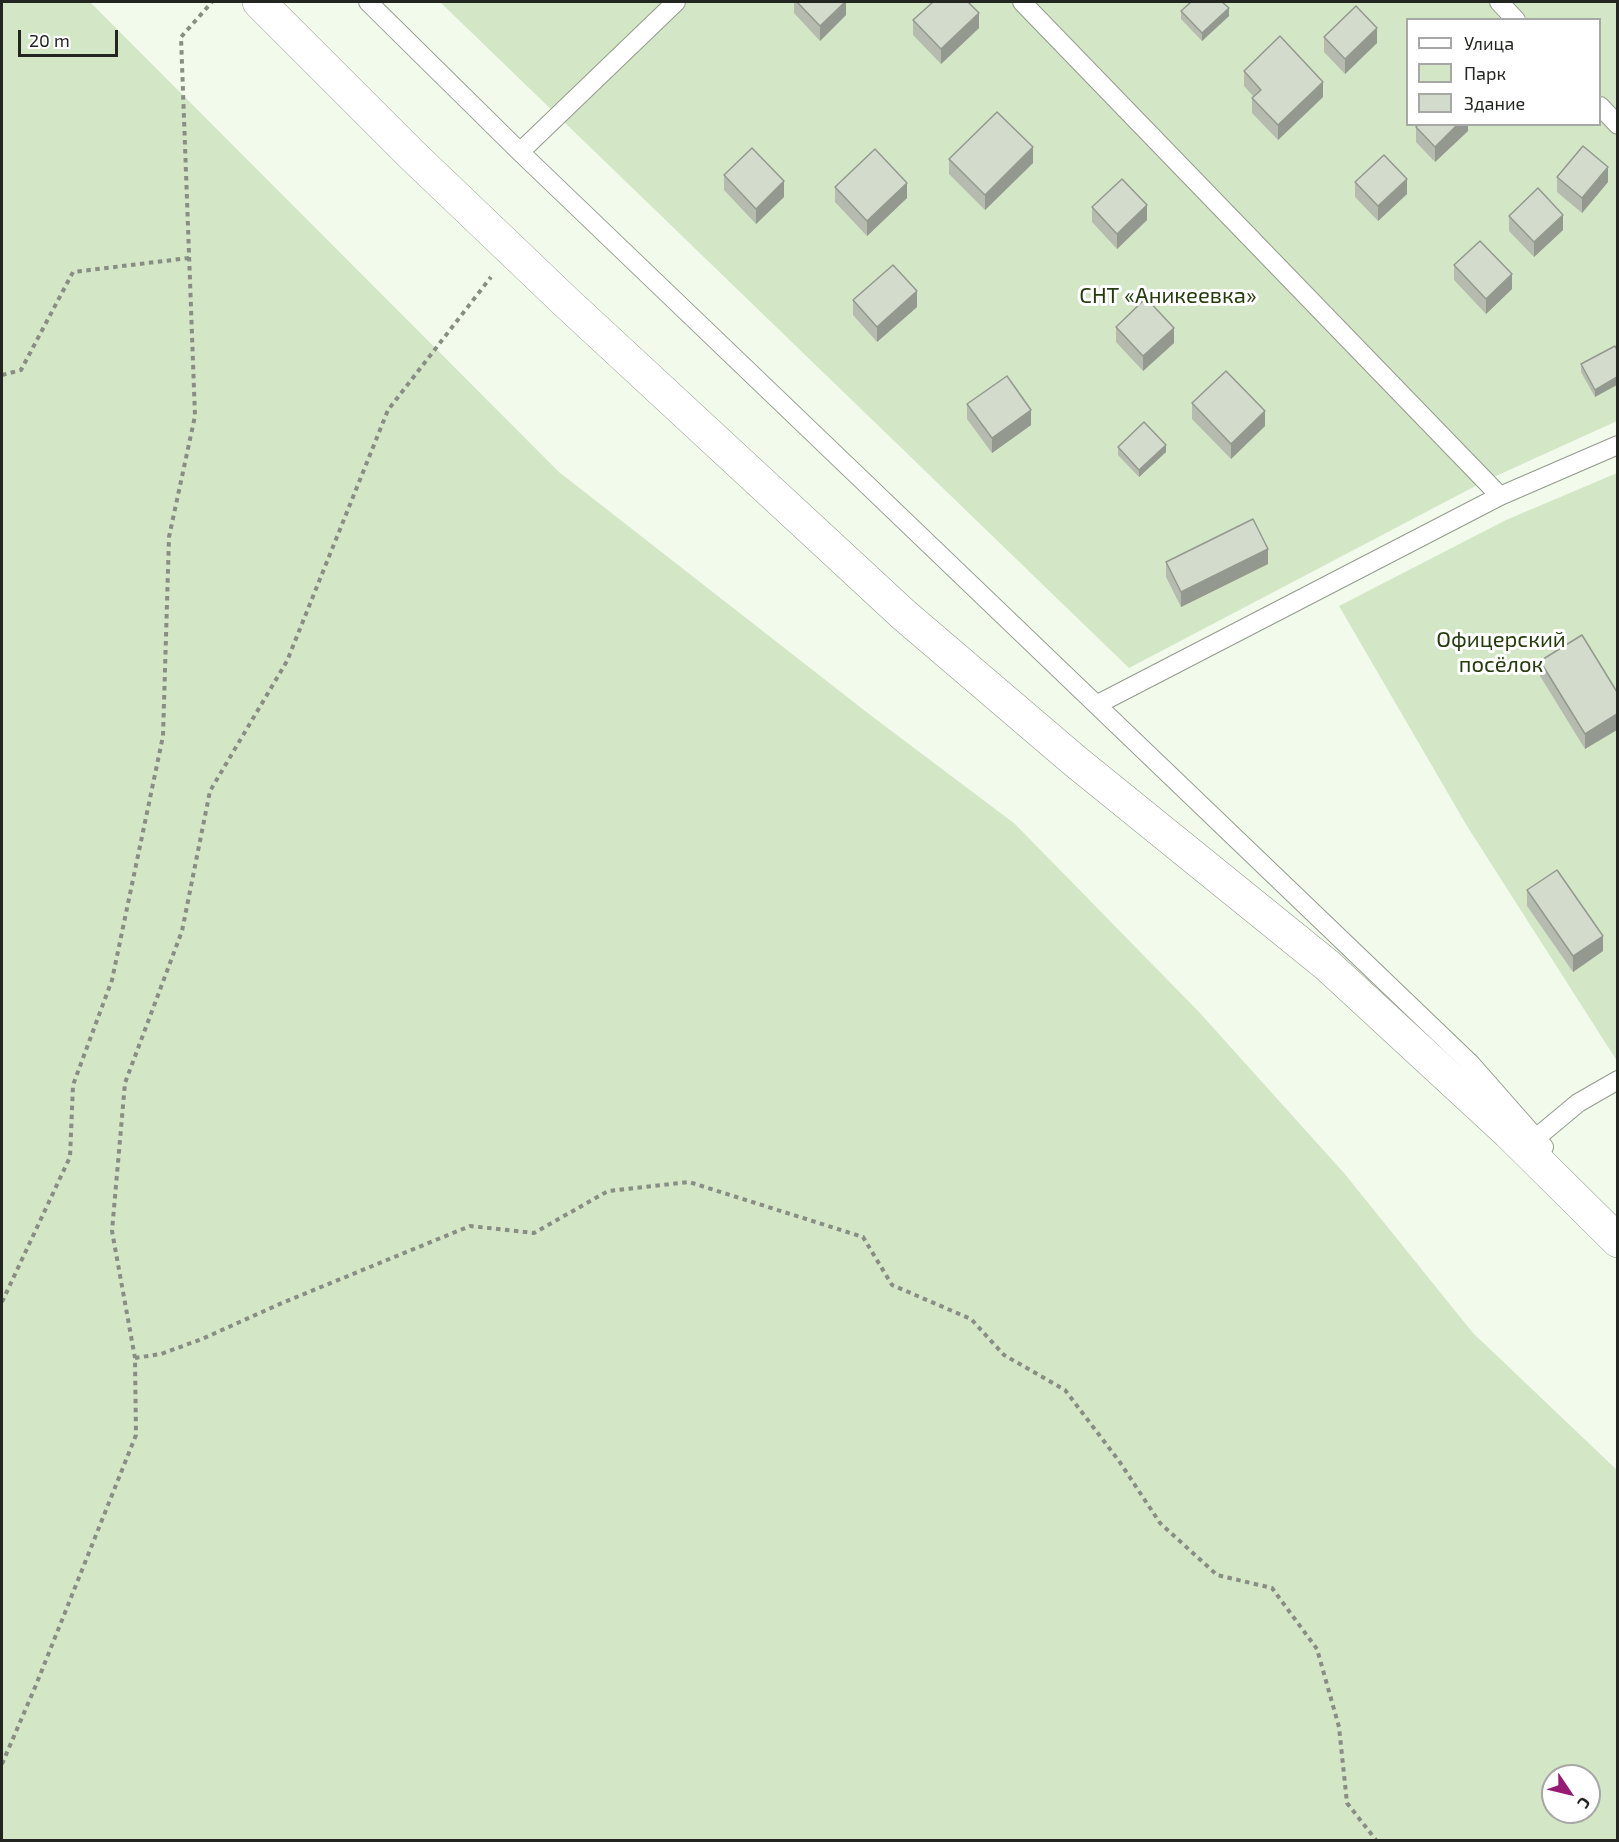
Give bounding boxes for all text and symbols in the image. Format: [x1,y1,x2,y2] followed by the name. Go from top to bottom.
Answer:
[21,18,122,56] scale bar
[1406,18,1601,126] legend
[29,29,70,51] text: 20 m
[1464,32,1514,54] text: Улица
[1464,62,1506,84] text: Парк
[1464,92,1525,114] text: Здание
[1079,283,1257,309] park label: СНТ «Аникеевка»
[1436,627,1566,678] park label: Офицерский посёлок
[1541,1764,1601,1824] north arrow
[1574,1794,1595,1813] text: С

